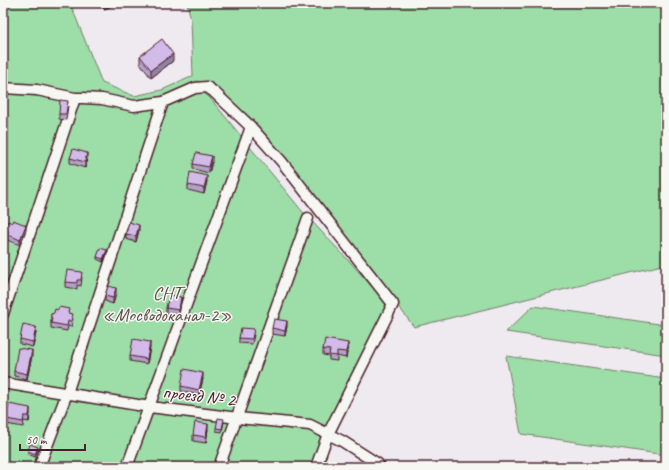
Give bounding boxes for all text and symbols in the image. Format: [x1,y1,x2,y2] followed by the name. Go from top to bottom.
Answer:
[102,281,232,327] park label: СНТ «Мосводоканал-2»
[161,380,238,413] street label: проезд № 2
[20,426,85,452] scale bar
[26,432,48,448] text: 50 m

